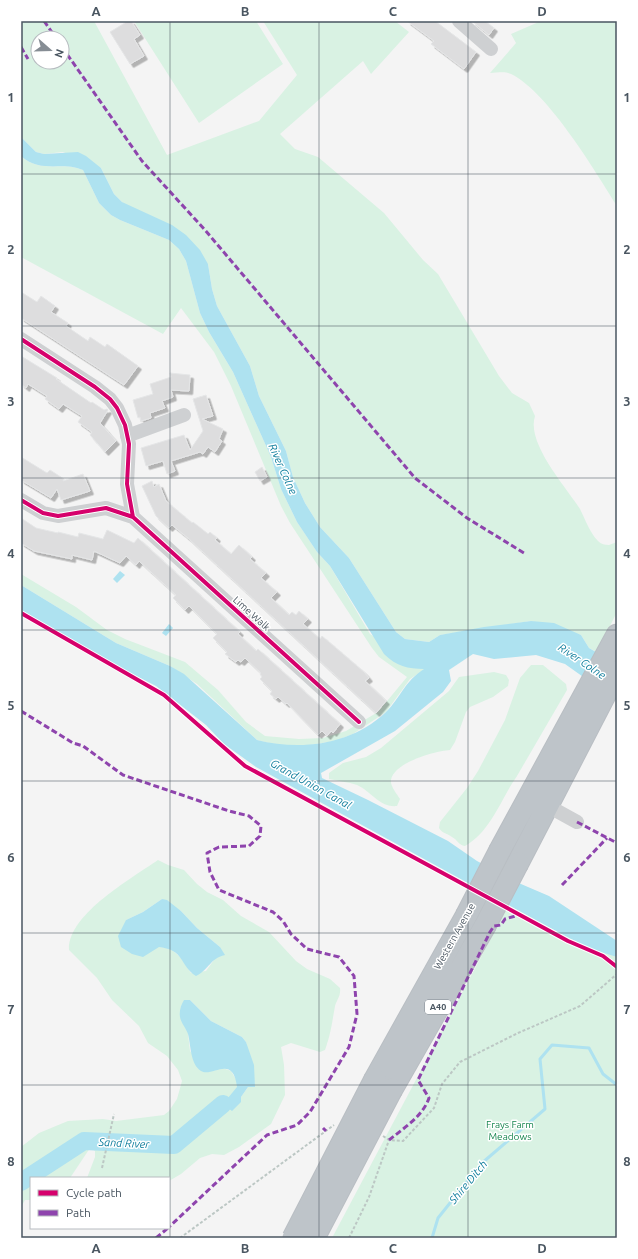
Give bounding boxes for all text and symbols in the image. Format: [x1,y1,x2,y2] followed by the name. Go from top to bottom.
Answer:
[91,4,101,18] text: A
[241,4,250,18] text: B
[389,4,398,18] text: C
[537,4,547,18] text: D
[30,30,70,70] north arrow
[52,48,66,59] text: N
[7,90,15,104] text: 1
[623,90,631,104] text: 1
[7,242,15,256] text: 2
[623,242,631,256] text: 2
[7,394,15,408] text: 3
[623,394,631,408] text: 3
[266,442,300,497] water label: River Colne
[7,546,15,560] text: 4
[623,546,631,560] text: 4
[231,594,272,633] street label: Lime Walk
[556,641,608,681] water label: River Colne
[7,698,15,712] text: 5
[623,698,631,712] text: 5
[268,757,354,811] water label: Grand Union Canal
[7,850,15,864] text: 6
[623,850,631,864] text: 6
[432,901,477,971] street label: Western Avenue
[425,1000,451,1014] road number: A40
[7,1002,15,1016] text: 7
[623,1002,631,1016] text: 7
[486,1119,534,1142] park label: Frays Farm Meadows
[97,1136,150,1150] water label: Sand River
[7,1154,15,1168] text: 8
[623,1154,631,1168] text: 8
[446,1158,490,1207] water label: Shire Ditch
[30,1177,170,1229] legend
[66,1186,122,1199] text: Cycle path
[66,1206,91,1219] text: Path
[91,1241,101,1255] text: A
[241,1241,250,1255] text: B
[389,1241,398,1255] text: C
[537,1241,547,1255] text: D

